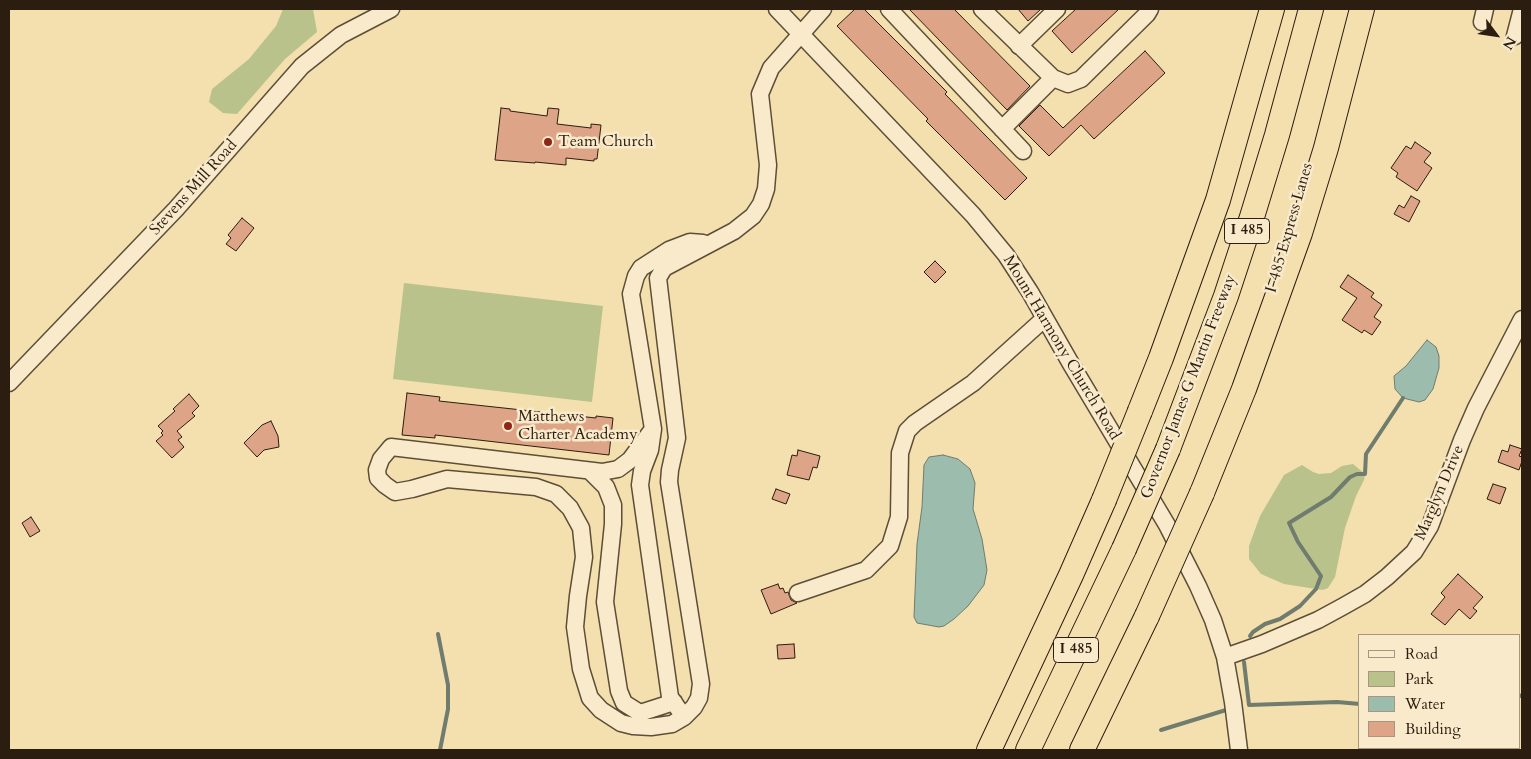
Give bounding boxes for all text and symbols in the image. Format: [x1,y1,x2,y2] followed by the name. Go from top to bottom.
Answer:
[1471,10,1521,60] north arrow
[1498,33,1521,53] text: N
[558,132,653,152] place label: Team Church
[146,136,242,240] street label: Stevens Mill Road
[542,136,554,148] marker: Team Church
[1262,161,1318,295] street label: I-485 Express Lanes
[1224,218,1270,244] road number: I 485
[998,252,1124,444] street label: Mount Harmony Church Road
[1137,272,1241,502] street label: Governor James G Martin Freeway
[518,407,638,445] place label: Matthews Charter Academy
[502,420,514,432] marker: Matthews Charter Academy
[1411,443,1469,543] street label: Marglyn Drive
[1358,634,1521,749] legend
[1054,638,1098,662] road number: I 485
[1405,644,1438,664] text: Road
[1405,669,1434,689] text: Park
[1405,694,1445,714] text: Water
[1405,719,1461,739] text: Building

